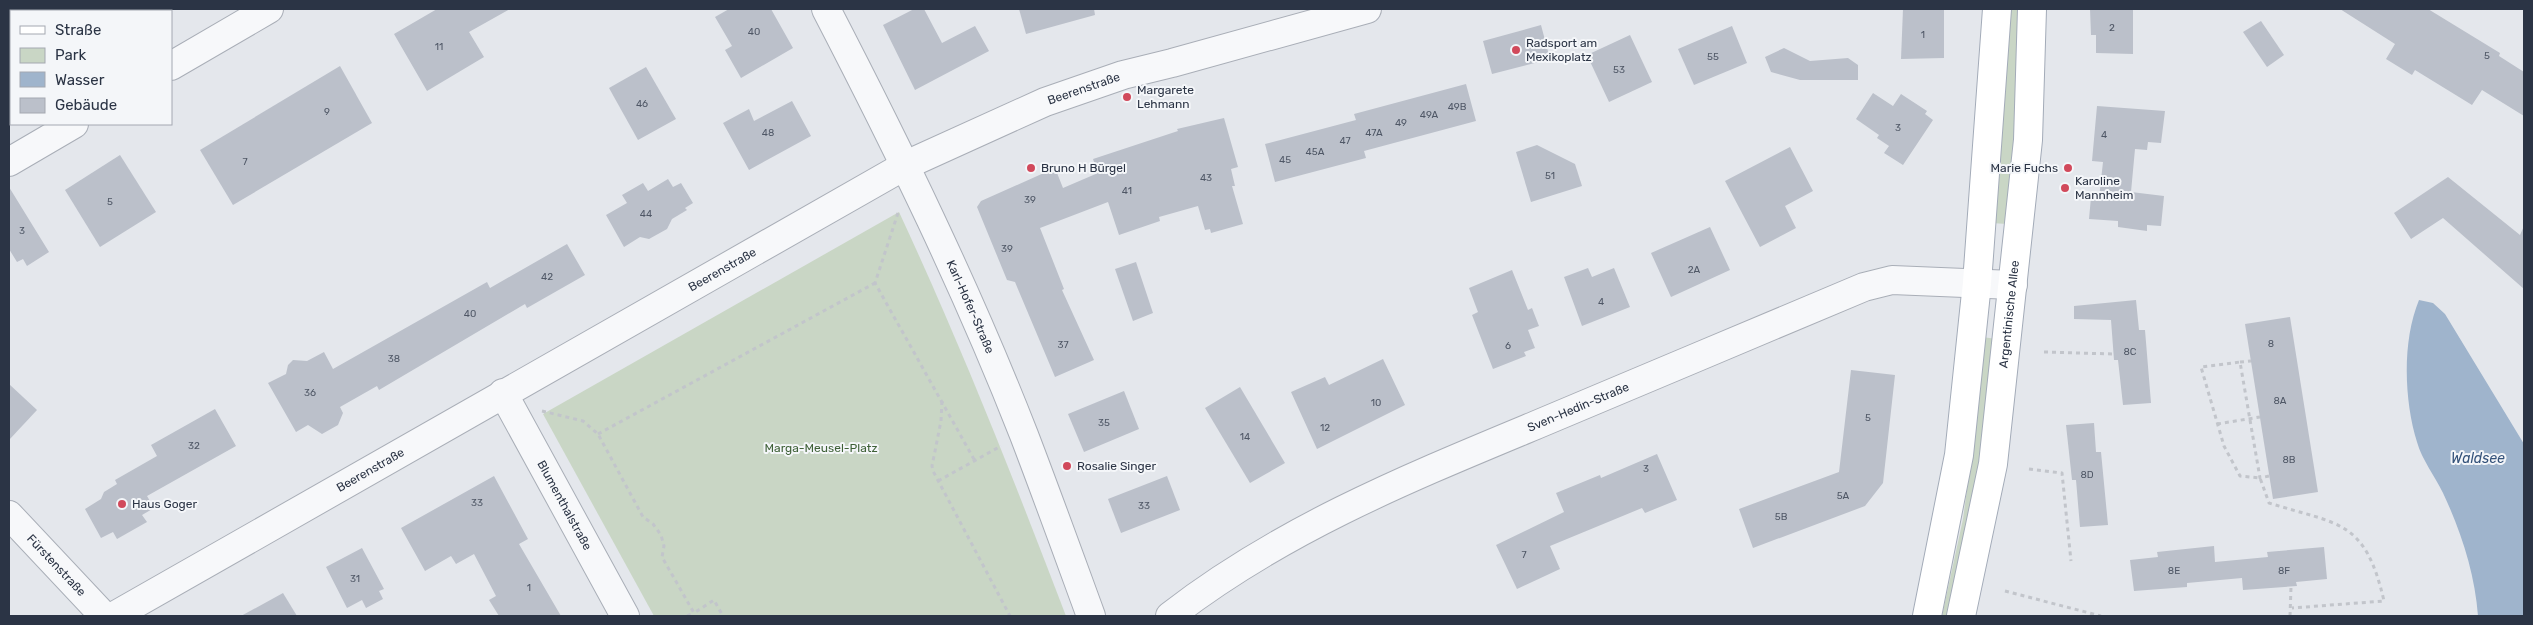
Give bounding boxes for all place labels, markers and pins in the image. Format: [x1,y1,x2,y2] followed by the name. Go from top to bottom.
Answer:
[1526,36,1597,64] place label: Radsport am Mexikoplatz
[1510,44,1522,56] marker: Radsport am Mexikoplatz
[1137,83,1194,111] place label: Margarete Lehmann
[1121,91,1133,103] marker: Margarete Lehmann
[1041,161,1126,175] place label: Bruno H Bürgel
[1991,161,2058,175] place label: Marie Fuchs
[1025,162,1037,174] marker: Bruno H Bürgel
[2062,162,2074,174] marker: Marie Fuchs
[2075,174,2133,202] place label: Karoline Mannheim
[2059,182,2071,194] marker: Karoline Mannheim
[1077,459,1156,473] place label: Rosalie Singer
[1061,460,1073,472] marker: Rosalie Singer
[132,497,197,511] place label: Haus Goger
[116,498,128,510] marker: Haus Goger

